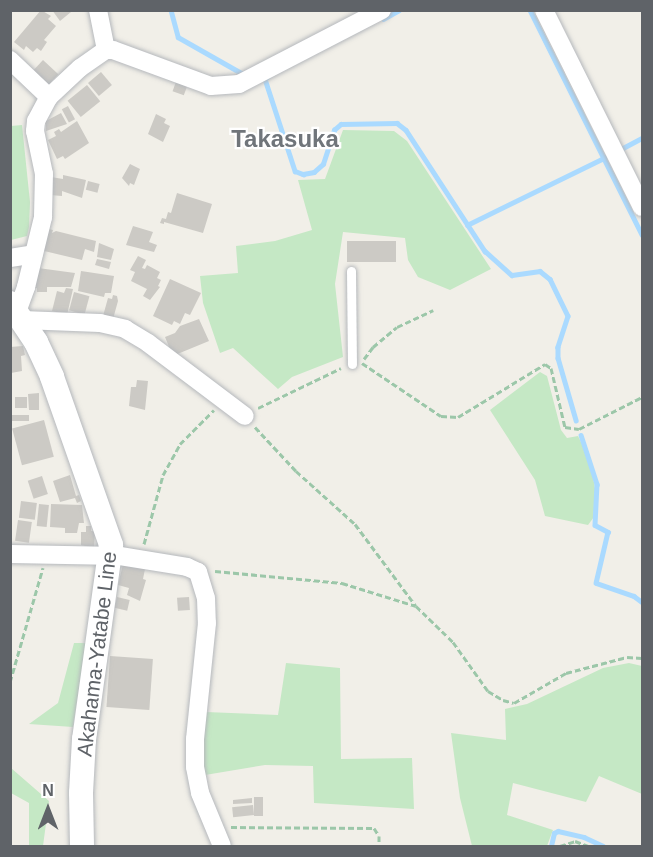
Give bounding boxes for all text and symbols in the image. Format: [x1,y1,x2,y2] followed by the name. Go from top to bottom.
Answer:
[231,125,339,153] district label: Takasuka
[72,550,122,758] street label: Akahama-Yatabe Line
[18,779,78,839] north arrow
[42,782,54,799] text: N

